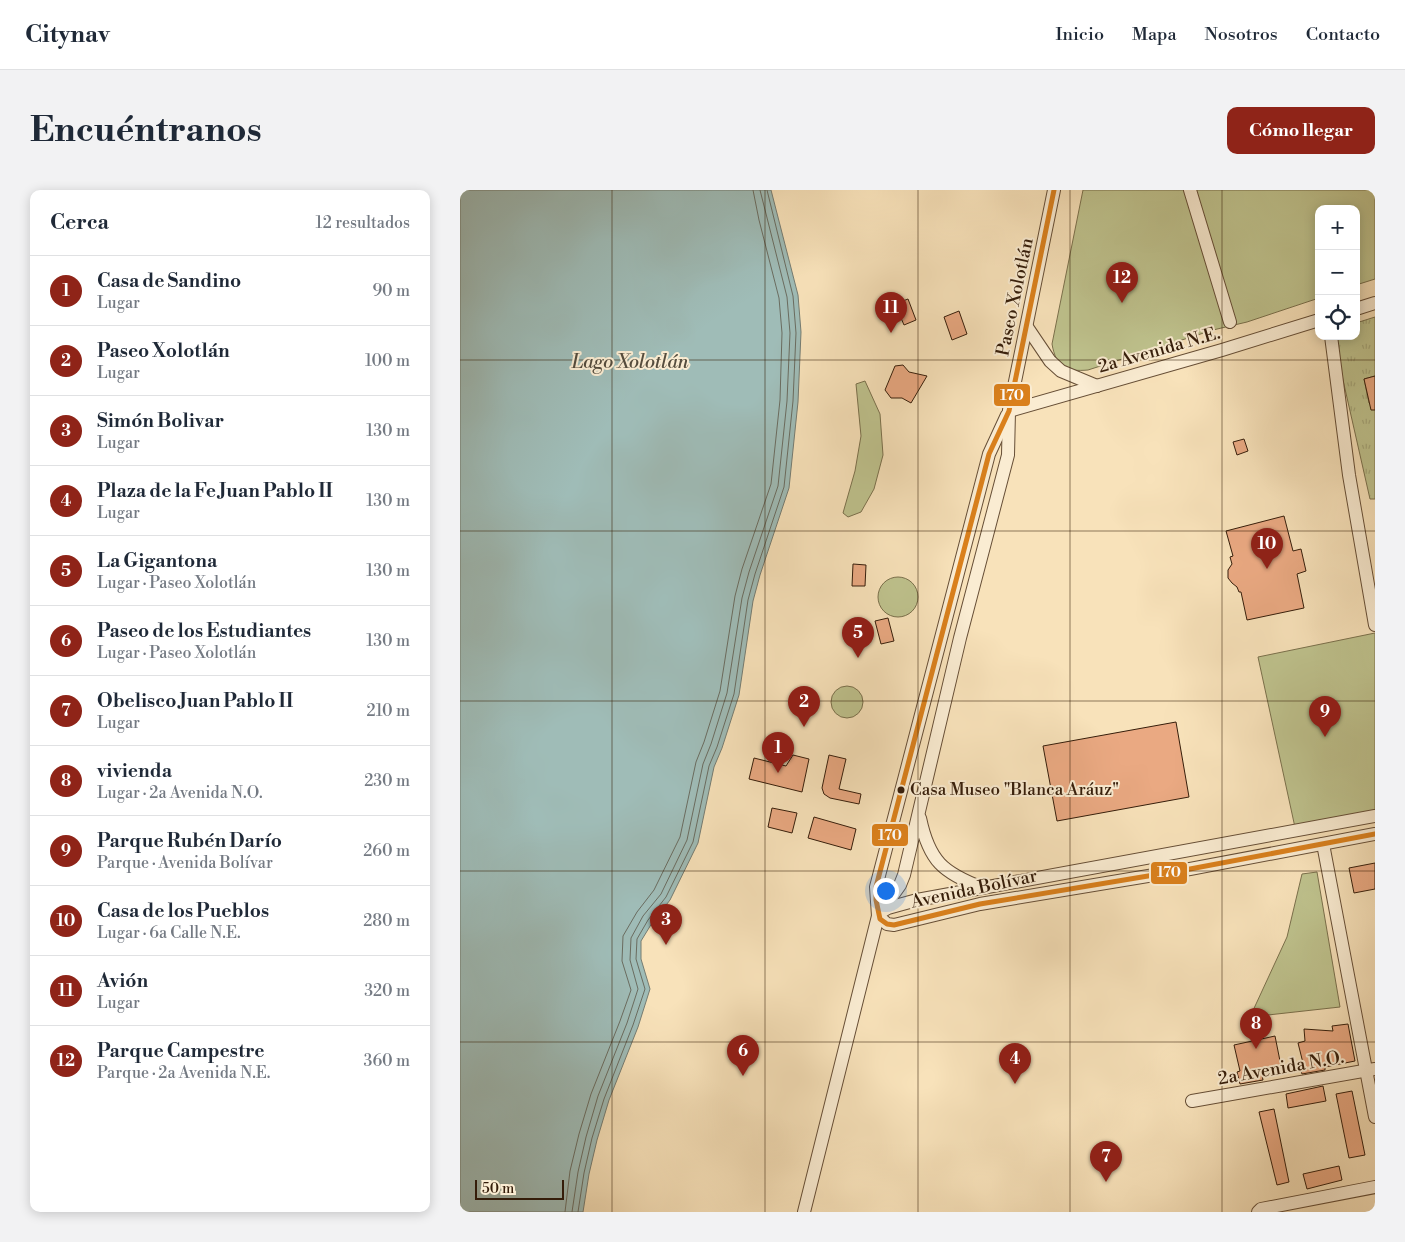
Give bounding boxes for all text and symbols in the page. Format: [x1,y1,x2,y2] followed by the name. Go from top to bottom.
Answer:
[25,20,110,50] text: Citynav
[1055,23,1104,46] text: Inicio
[1132,23,1177,46] text: Mapa
[1205,23,1278,46] text: Nosotros
[1306,23,1380,46] text: Contacto
[1227,107,1375,154] button: Cómo llegar
[30,109,262,152] text: Encuéntranos
[1315,205,1360,340] map controls
[1315,205,1360,250] button: +
[50,210,109,236] text: Cerca
[316,213,410,233] text: 12 resultados
[991,236,1039,358] street label: Paseo Xolotlán
[1315,250,1360,295] button: −
[1106,262,1138,303] pin: 12
[97,269,241,293] text: Casa de Sandino
[62,281,70,301] text: 1
[372,281,410,301] text: 90 m
[875,292,907,333] pin: 11
[97,293,140,313] text: Lugar
[1315,295,1360,340] button: locate
[1095,322,1223,378] street label: 2a Avenida N.E.
[97,339,230,363] text: Paseo Xolotlán
[571,350,689,374] water label: Lago Xolotlán
[61,351,71,371] text: 2
[365,351,410,371] text: 100 m
[97,363,140,383] text: Lugar
[993,383,1031,407] line badge: 170
[1000,387,1024,405] text: 170
[97,409,224,433] text: Simón Bolivar
[61,421,71,441] text: 3
[366,421,410,441] text: 130 m
[97,433,140,453] text: Lugar
[97,479,333,503] text: Plaza de la Fe Juan Pablo II
[61,491,71,511] text: 4
[366,491,410,511] text: 130 m
[97,503,140,523] text: Lugar
[1251,528,1283,569] pin: 10
[97,549,217,573] text: La Gigantona
[61,561,71,581] text: 5
[366,561,410,581] text: 130 m
[97,573,256,593] text: Lugar · Paseo Xolotlán
[842,617,874,658] pin: 5
[97,619,311,643] text: Paseo de los Estudiantes
[61,631,71,651] text: 6
[366,631,410,651] text: 130 m
[97,643,256,663] text: Lugar · Paseo Xolotlán
[788,686,820,727] pin: 2
[97,689,293,713] text: Obelisco Juan Pablo II
[1309,696,1341,737] pin: 9
[61,701,71,721] text: 7
[366,701,410,721] text: 210 m
[97,713,140,733] text: Lugar
[762,732,794,773] pin: 1
[97,759,172,783] text: vivienda
[61,771,71,791] text: 8
[364,771,410,791] text: 230 m
[910,779,1119,801] place label: Casa Museo "Blanca Aráuz"
[97,783,263,803] text: Lugar · 2a Avenida N.O.
[896,785,906,795] marker: Casa Museo "Blanca Aráuz"
[871,823,909,847] line badge: 170
[878,827,902,845] text: 170
[97,829,282,853] text: Parque Rubén Darío
[61,841,71,861] text: 9
[363,841,410,861] text: 260 m
[97,853,273,873] text: Parque · Avenida Bolívar
[1150,861,1188,885] line badge: 170
[908,864,1040,914] street label: Avenida Bolívar
[1157,864,1181,882] text: 170
[873,878,899,904] your location
[97,899,269,923] text: Casa de los Pueblos
[650,904,682,945] pin: 3
[57,911,75,931] text: 10
[363,911,410,931] text: 280 m
[97,923,241,943] text: Lugar · 6a Calle N.E.
[97,969,148,993] text: Avión
[58,981,74,1001] text: 11
[364,981,410,1001] text: 320 m
[97,993,140,1013] text: Lugar
[1240,1008,1272,1049] pin: 8
[727,1035,759,1076] pin: 6
[97,1039,265,1063] text: Parque Campestre
[999,1043,1031,1084] pin: 4
[1216,1046,1346,1090] street label: 2a Avenida N.O.
[57,1051,75,1071] text: 12
[364,1051,410,1071] text: 360 m
[97,1063,270,1083] text: Parque · 2a Avenida N.E.
[1090,1141,1122,1182] pin: 7
[475,1177,564,1200] scale bar
[482,1180,514,1198] text: 50 m

